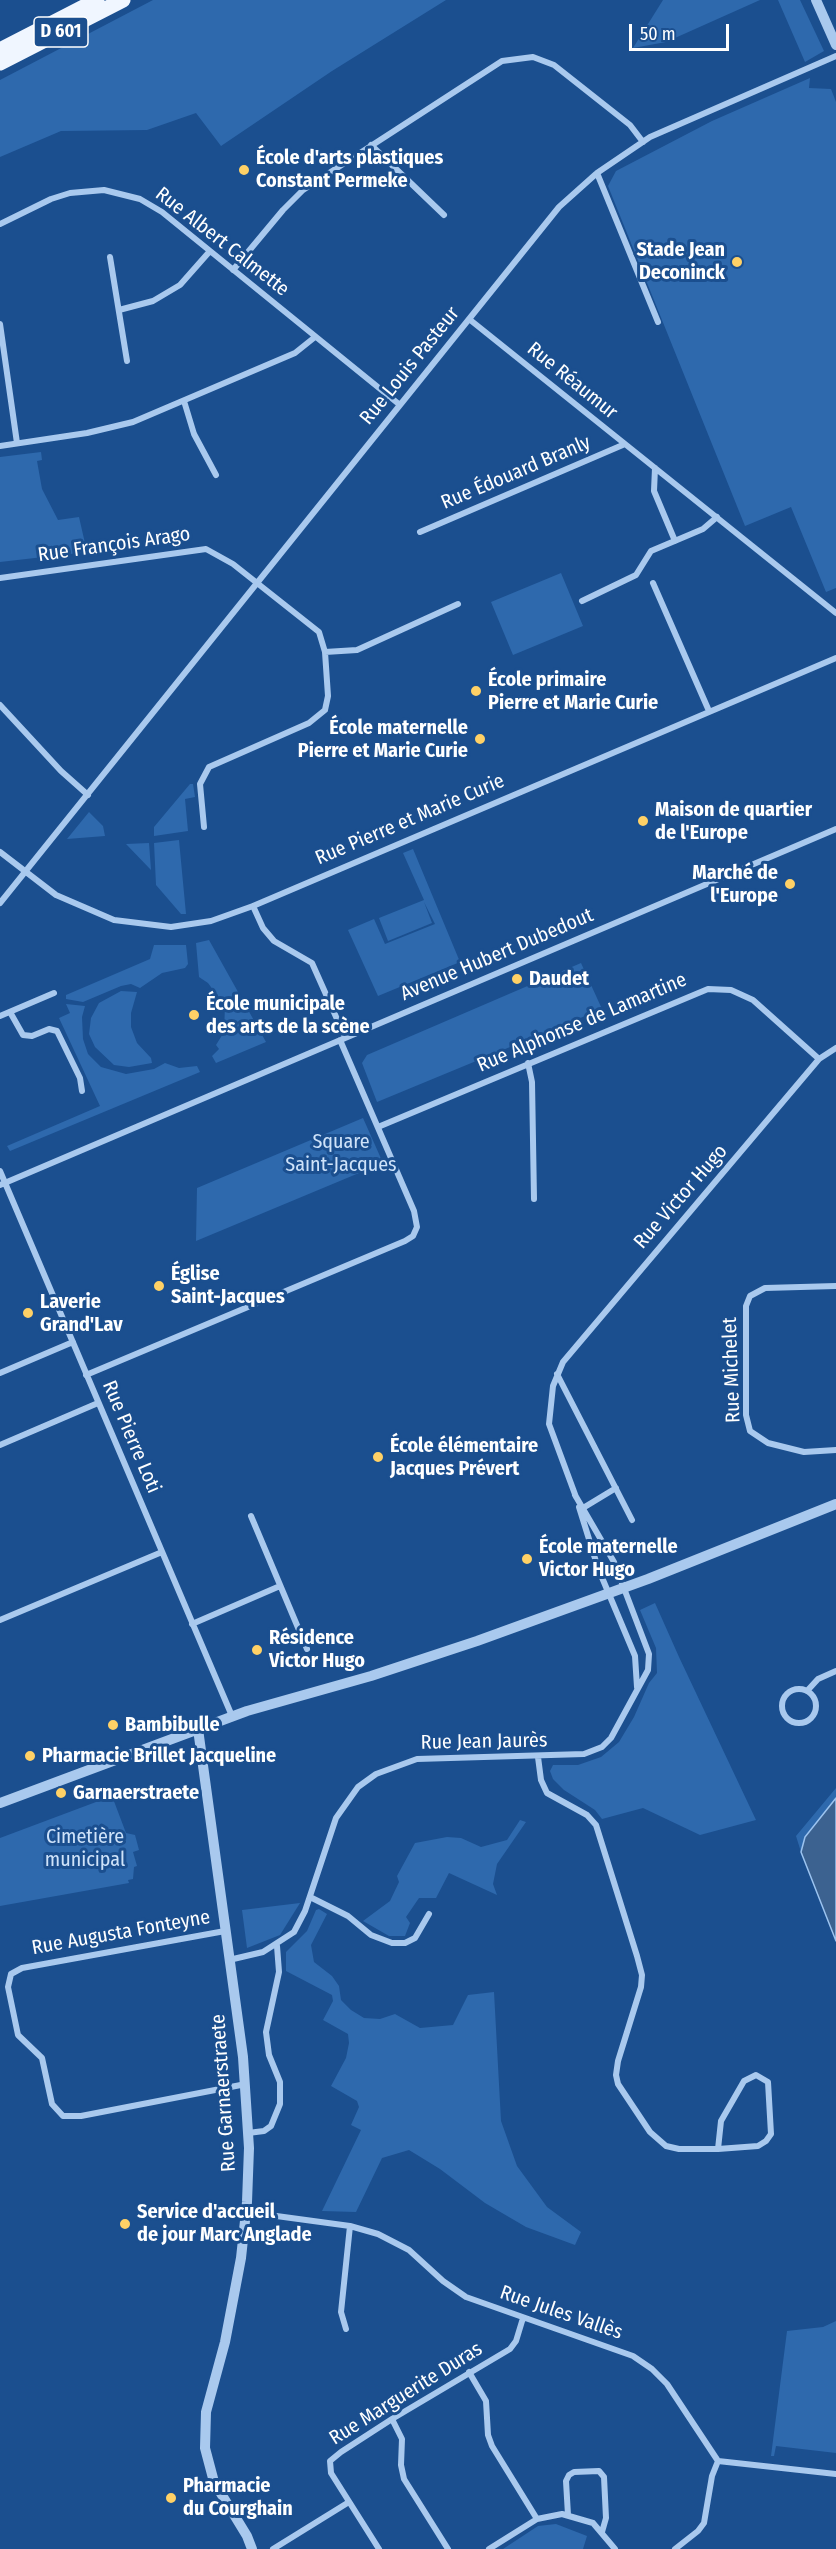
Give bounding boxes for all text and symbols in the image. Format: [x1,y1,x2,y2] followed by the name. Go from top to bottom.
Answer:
[632,12,732,50] scale bar
[34,17,88,47] road number: D 601
[640,23,676,45] text: 50 m
[256,146,443,193] place label: École d'arts plastiques Constant Permeke
[237,163,251,177] marker: École d'arts plastiques Constant Permeke
[150,182,294,302] street label: Rue Albert Calmette
[636,238,725,285] place label: Stade Jean Deconinck
[730,255,744,269] marker: Stade Jean Deconinck
[355,302,465,430] street label: Rue Louis Pasteur
[522,337,622,425] street label: Rue Réaumur
[438,431,594,515] street label: Rue Édouard Branly
[36,522,192,568] street label: Rue François Arago
[488,668,658,715] place label: École primaire Pierre et Marie Curie
[469,684,483,698] marker: École primaire Pierre et Marie Curie
[298,716,468,763] place label: École maternelle Pierre et Marie Curie
[473,732,487,746] marker: École maternelle Pierre et Marie Curie
[312,769,508,871] street label: Rue Pierre et Marie Curie
[655,798,812,845] place label: Maison de quartier de l'Europe
[636,814,650,828] marker: Maison de quartier de l'Europe
[692,861,778,908] place label: Marché de l'Europe
[783,877,797,891] marker: Marché de l'Europe
[397,904,597,1006] street label: Avenue Hubert Dubedout
[529,967,589,991] place label: Daudet
[474,968,690,1078] street label: Rue Alphonse de Lamartine
[510,972,524,986] marker: Daudet
[206,992,370,1039] place label: École municipale des arts de la scène
[187,1008,201,1022] marker: École municipale des arts de la scène
[285,1130,397,1177] park label: Square Saint-Jacques
[629,1140,733,1254] street label: Rue Victor Hugo
[171,1262,285,1309] place label: Église Saint-Jacques
[152,1279,166,1293] marker: Église Saint-Jacques
[40,1290,123,1337] place label: Laverie Grand'Lav
[21,1306,35,1320] marker: Laverie Grand'Lav
[718,1317,746,1423] street label: Rue Michelet
[97,1377,165,1497] street label: Rue Pierre Loti
[390,1434,538,1481] place label: École élémentaire Jacques Prévert
[371,1450,385,1464] marker: École élémentaire Jacques Prévert
[539,1535,678,1582] place label: École maternelle Victor Hugo
[520,1552,534,1566] marker: École maternelle Victor Hugo
[269,1626,365,1673] place label: Résidence Victor Hugo
[250,1643,264,1657] marker: Résidence Victor Hugo
[125,1713,220,1737] place label: Bambibulle
[106,1718,120,1732] marker: Bambibulle
[420,1729,548,1755] street label: Rue Jean Jaurès
[42,1744,276,1768] place label: Pharmacie Brillet Jacqueline
[23,1749,37,1763] marker: Pharmacie Brillet Jacqueline
[73,1781,199,1805] place label: Garnaerstraete
[54,1786,68,1800] marker: Garnaerstraete
[45,1825,125,1872] park label: Cimetière municipal
[30,1906,212,1960] street label: Rue Augusta Fonteyne
[207,2013,241,2173] street label: Rue Garnaerstraete
[137,2200,312,2247] place label: Service d'accueil de jour Marc Anglade
[118,2217,132,2231] marker: Service d'accueil de jour Marc Anglade
[497,2281,625,2345] street label: Rue Jules Vallès
[325,2337,487,2451] street label: Rue Marguerite Duras
[183,2474,293,2521] place label: Pharmacie du Courghain
[164,2491,178,2505] marker: Pharmacie du Courghain

